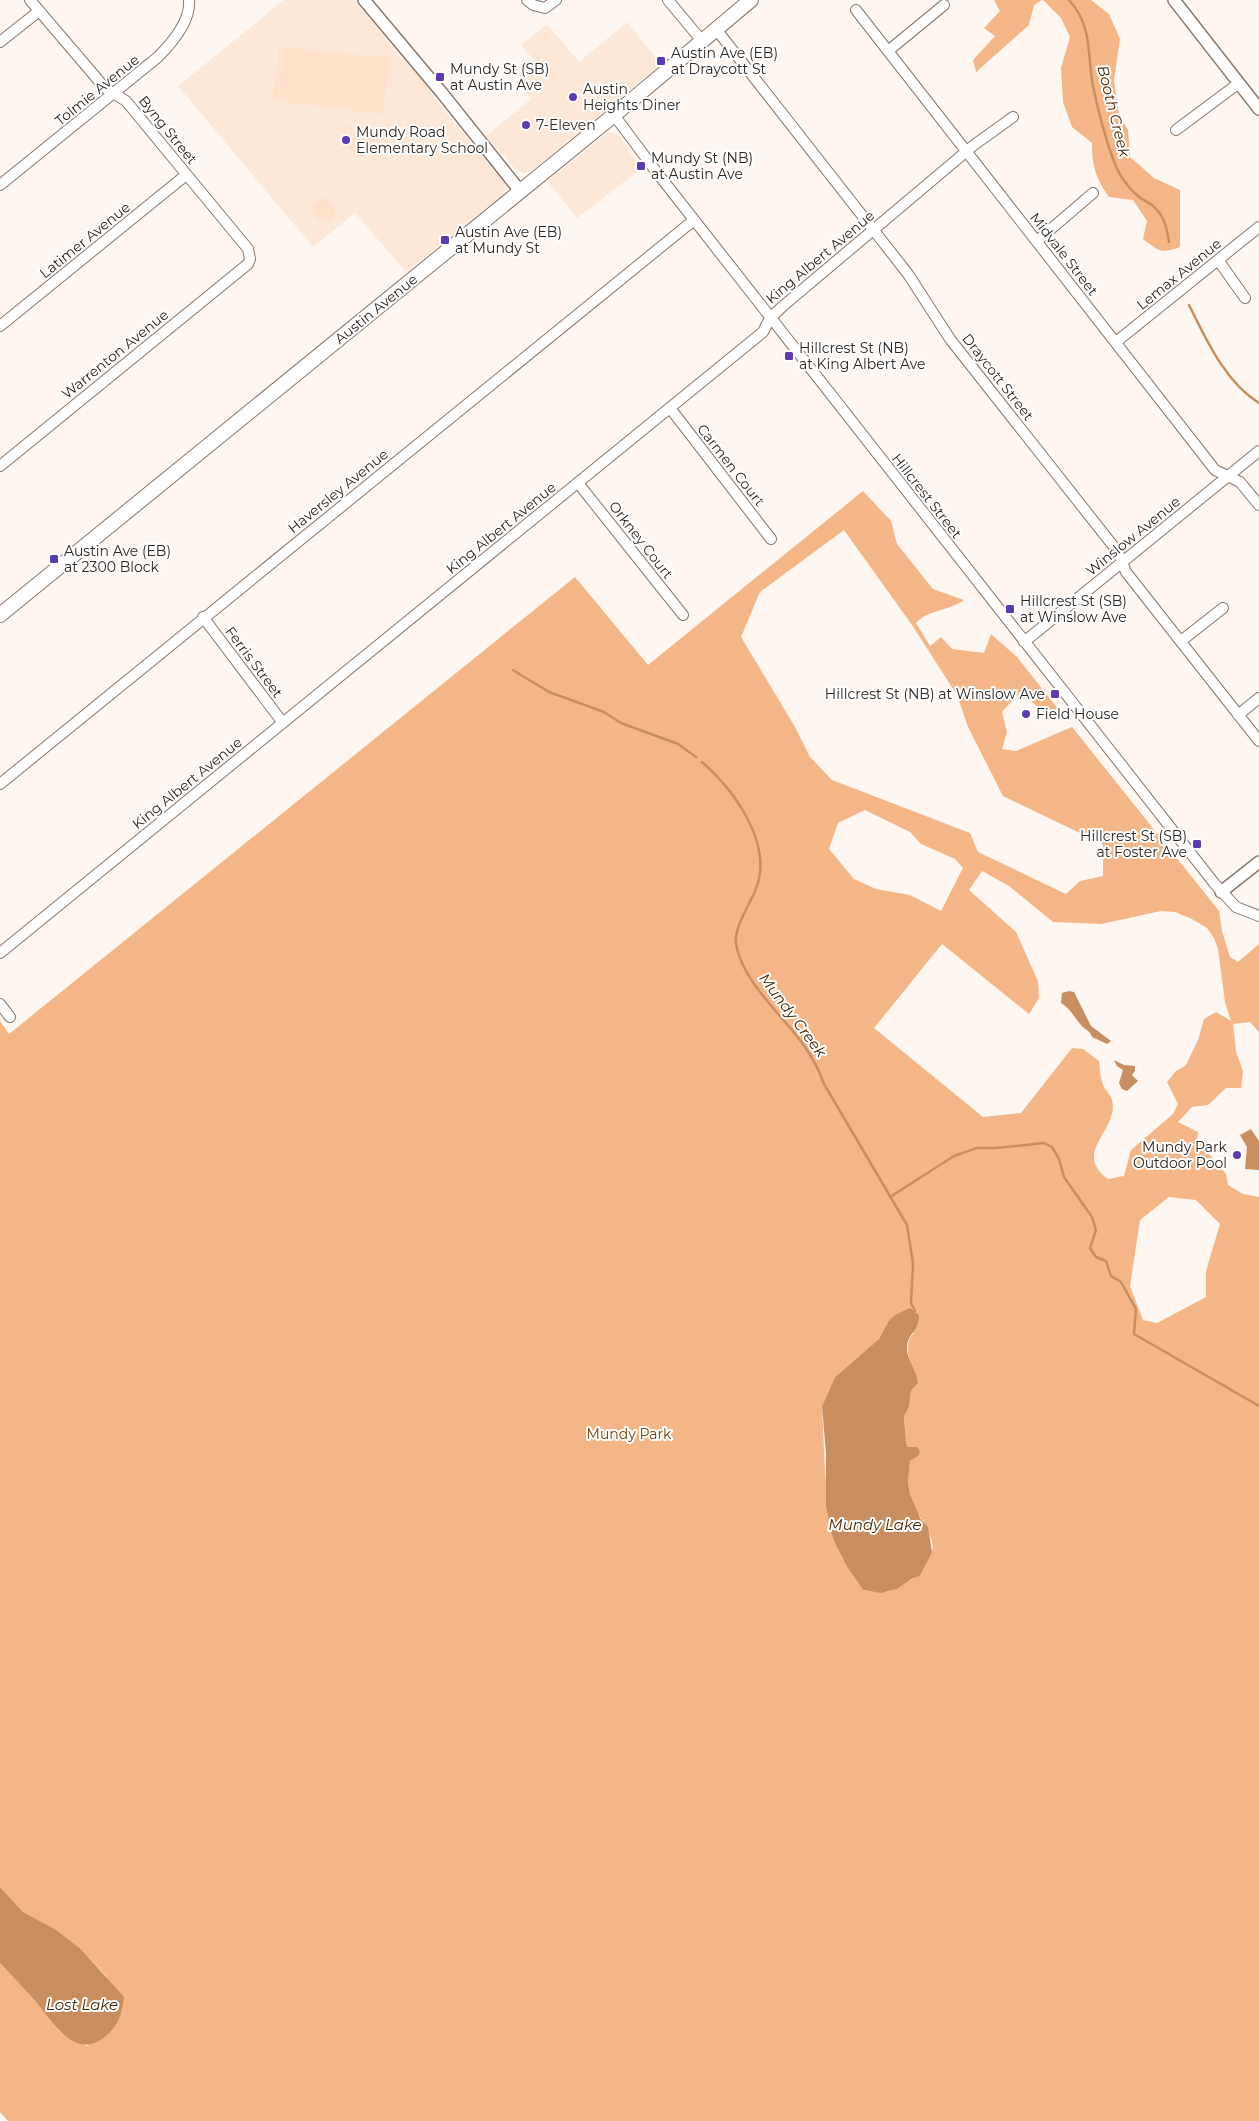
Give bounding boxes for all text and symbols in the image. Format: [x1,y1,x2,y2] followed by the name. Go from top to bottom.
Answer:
[671,44,778,78] place label: Austin Ave (EB) at Draycott St
[51,50,143,130] street label: Tolmie Avenue
[655,55,667,67] marker: Austin Ave (EB) at Draycott St
[450,60,549,94] place label: Mundy St (SB) at Austin Ave
[1093,63,1135,160] water label: Booth Creek
[434,71,446,83] marker: Mundy St (SB) at Austin Ave
[583,80,681,114] place label: Austin Heights Diner
[567,91,579,103] marker: Austin Heights Diner
[135,92,201,168] street label: Byng Street
[536,116,596,134] place label: 7-Eleven
[520,119,532,131] marker: 7-Eleven
[356,123,488,157] place label: Mundy Road Elementary School
[340,134,352,146] marker: Mundy Road Elementary School
[651,149,753,183] place label: Mundy St (NB) at Austin Ave
[635,160,647,172] marker: Mundy St (NB) at Austin Ave
[36,198,134,282] street label: Latimer Avenue
[762,206,878,308] street label: King Albert Avenue
[1026,209,1102,299] street label: Midvale Street
[455,223,562,257] place label: Austin Ave (EB) at Mundy St
[439,234,451,246] marker: Austin Ave (EB) at Mundy St
[1133,234,1225,314] street label: Lemax Avenue
[331,270,421,348] street label: Austin Avenue
[58,305,172,403] street label: Warrenton Avenue
[958,330,1038,424] street label: Draycott Street
[799,339,926,373] place label: Hillcrest St (NB) at King Albert Ave
[783,350,795,362] marker: Hillcrest St (NB) at King Albert Ave
[693,420,769,510] street label: Carmen Court
[284,445,392,537] street label: Haversley Avenue
[888,450,966,542] street label: Hillcrest Street
[442,478,560,578] street label: King Albert Avenue
[1082,492,1184,580] street label: Winslow Avenue
[605,497,677,583] street label: Orkney Court
[64,542,171,576] place label: Austin Ave (EB) at 2300 Block
[48,553,60,565] marker: Austin Ave (EB) at 2300 Block
[1020,592,1127,626] place label: Hillcrest St (SB) at Winslow Ave
[1004,603,1016,615] marker: Hillcrest St (SB) at Winslow Ave
[221,623,287,701] street label: Ferris Street
[825,685,1045,703] place label: Hillcrest St (NB) at Winslow Ave
[1049,688,1061,700] marker: Hillcrest St (NB) at Winslow Ave
[1036,705,1119,723] place label: Field House
[1020,708,1032,720] marker: Field House
[128,733,246,833] street label: King Albert Avenue
[1080,827,1187,861] place label: Hillcrest St (SB) at Foster Ave
[1191,838,1203,850] marker: Hillcrest St (SB) at Foster Ave
[755,969,831,1062] water label: Mundy Creek
[1133,1138,1228,1172] place label: Mundy Park Outdoor Pool
[1231,1149,1243,1161] marker: Mundy Park Outdoor Pool
[587,1425,672,1443] park label: Mundy Park
[828,1515,922,1534] water label: Mundy Lake
[46,1995,118,2014] water label: Lost Lake

